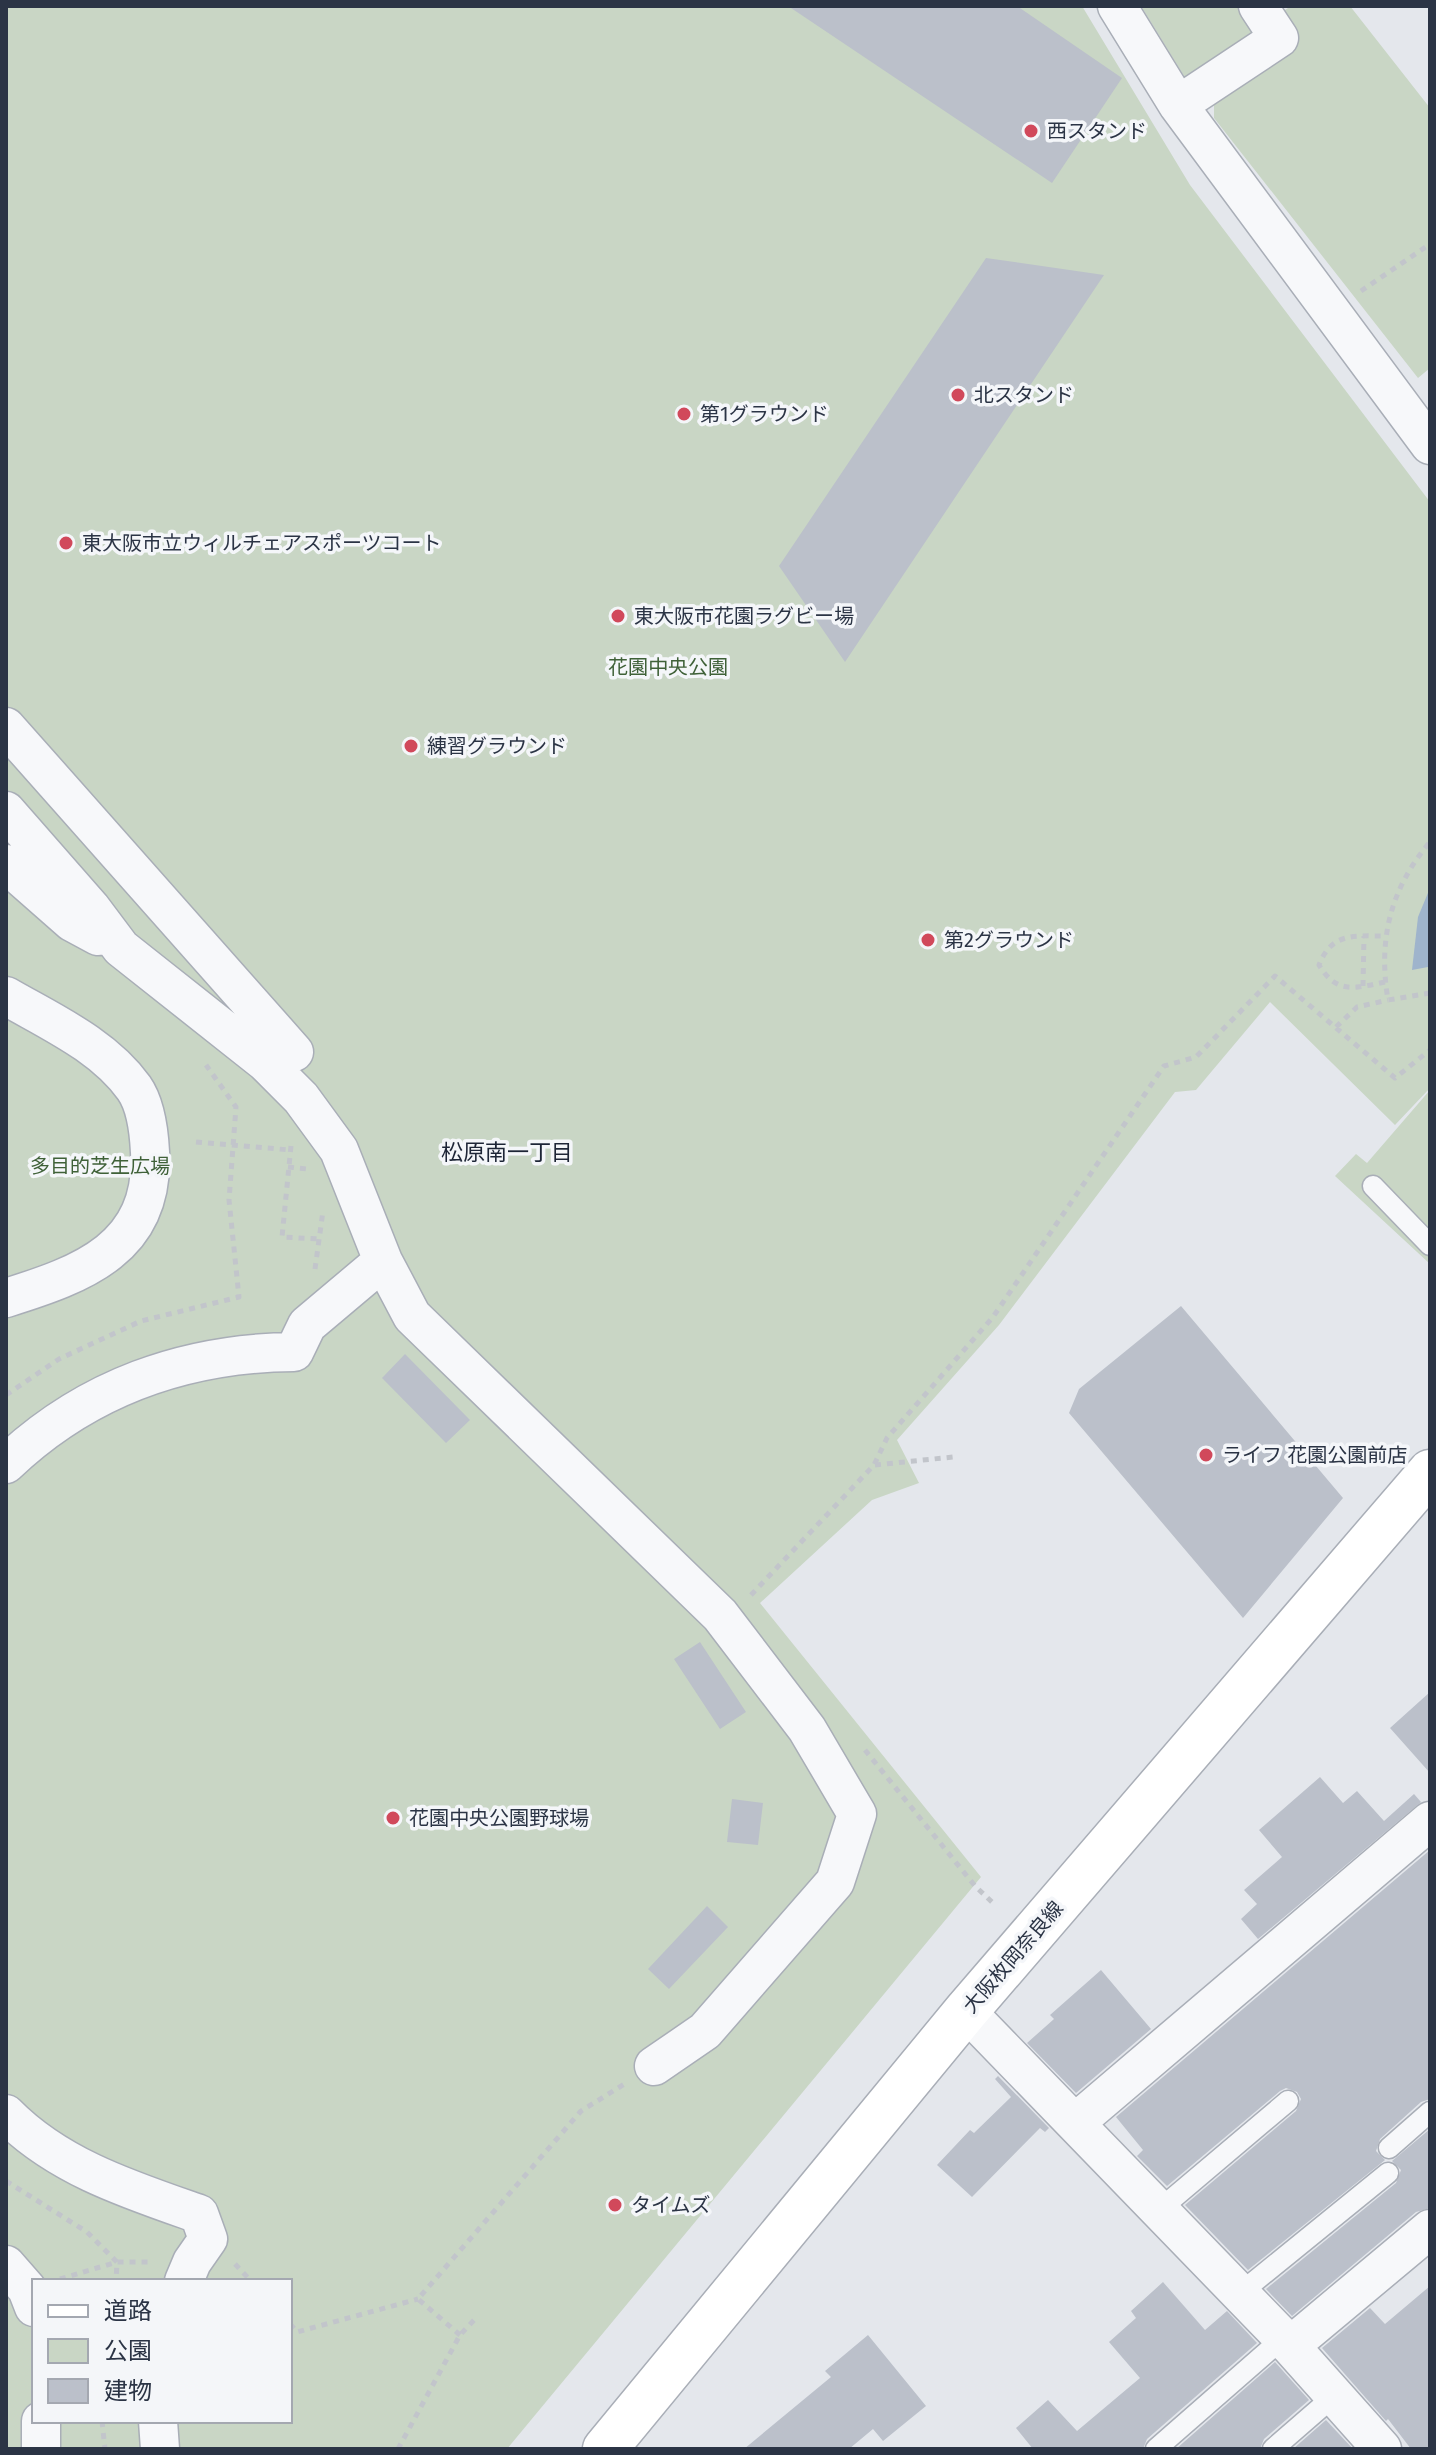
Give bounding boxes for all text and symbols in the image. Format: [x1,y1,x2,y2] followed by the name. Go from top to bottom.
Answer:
[1047,119,1147,143] place label: 西スタンド
[1022,122,1040,140] marker: 西スタンド
[974,383,1074,407] place label: 北スタンド
[949,386,967,404] marker: 北スタンド
[700,402,829,426] place label: 第1グラウンド
[675,405,693,423] marker: 第1グラウンド
[82,531,442,555] place label: 東大阪市立ウィルチェアスポーツコート
[57,534,75,552] marker: 東大阪市立ウィルチェアスポーツコート
[634,604,854,628] place label: 東大阪市花園ラグビー場
[609,607,627,625] marker: 東大阪市花園ラグビー場
[608,655,728,679] park label: 花園中央公園
[427,734,567,758] place label: 練習グラウンド
[402,737,420,755] marker: 練習グラウンド
[944,928,1074,952] place label: 第2グラウンド
[919,931,937,949] marker: 第2グラウンド
[441,1139,573,1166] district label: 松原南一丁目
[30,1154,170,1178] park label: 多目的芝生広場
[1222,1443,1407,1467] place label: ライフ 花園公園前店
[1197,1446,1215,1464] marker: ライフ 花園公園前店
[409,1806,589,1830] place label: 花園中央公園野球場
[384,1809,402,1827] marker: 花園中央公園野球場
[958,1896,1068,2018] street label: 大阪枚岡奈良線
[631,2193,711,2217] place label: タイムズ
[606,2196,624,2214] marker: タイムズ
[32,2279,292,2423] legend
[104,2297,152,2325] text: 道路
[104,2337,152,2365] text: 公園
[104,2377,152,2405] text: 建物

